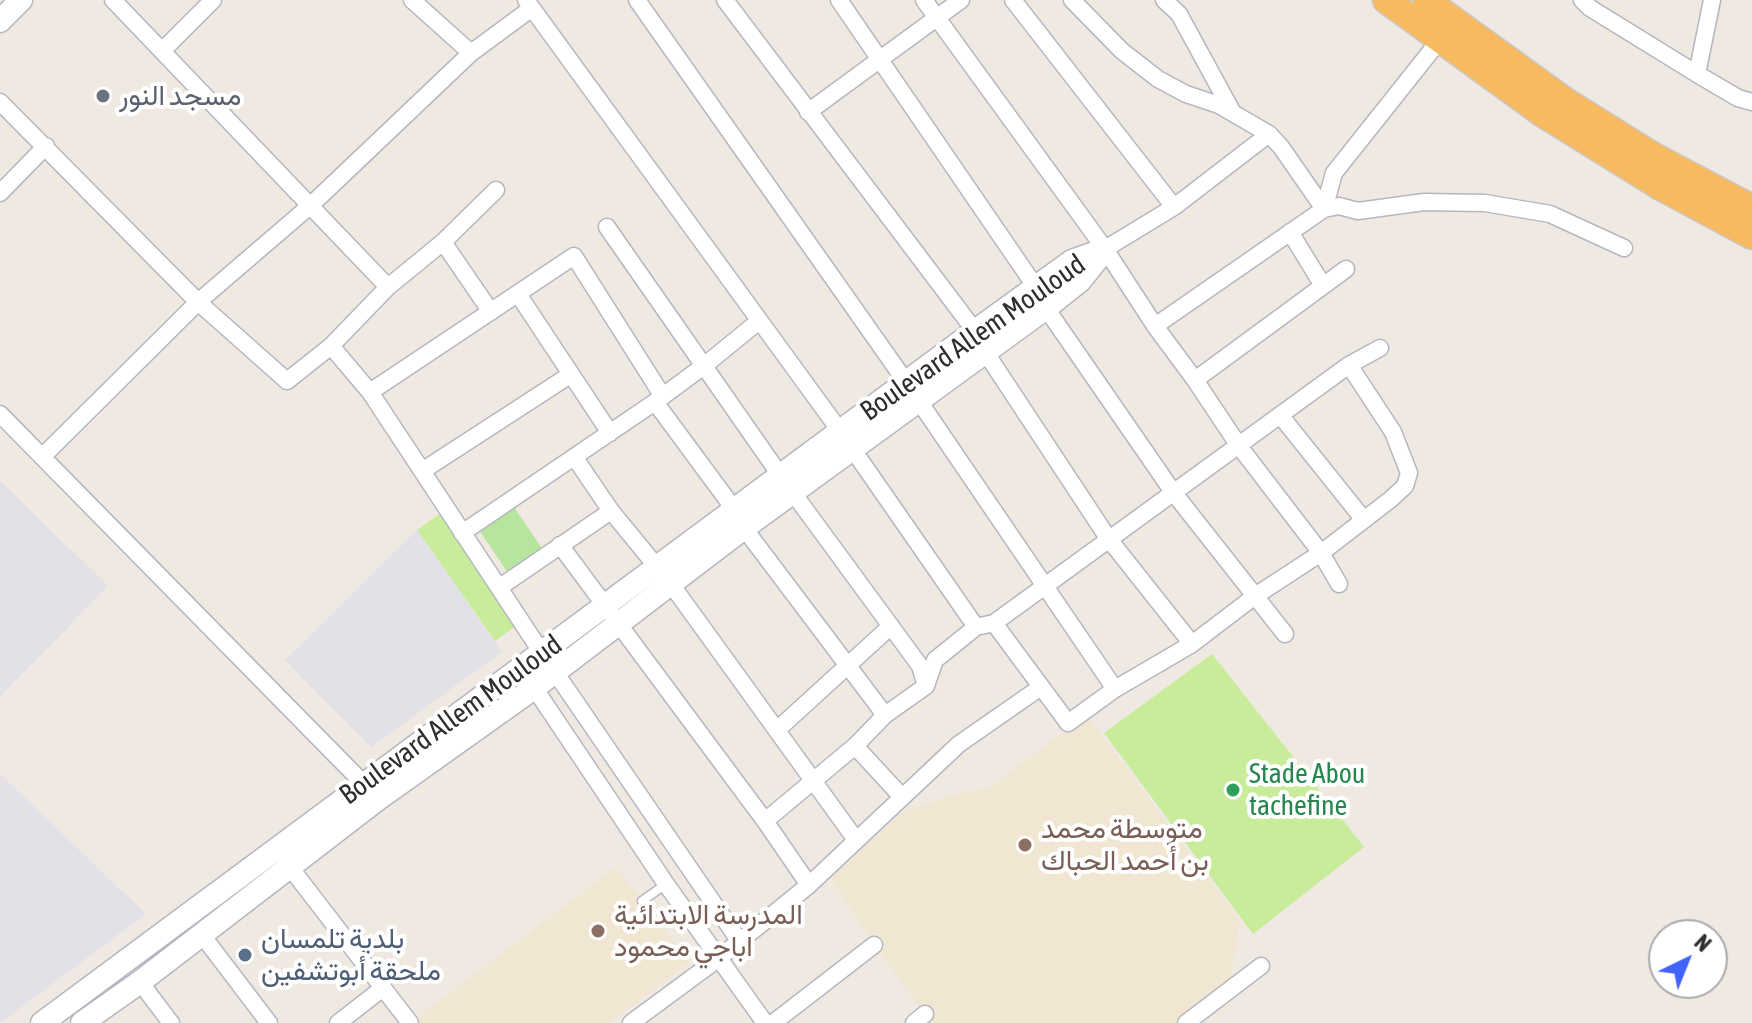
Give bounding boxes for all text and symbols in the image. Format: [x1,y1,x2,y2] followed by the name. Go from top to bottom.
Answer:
[119,79,241,113] place label: مسجد النور
[94,87,112,105] marker: مسجد النور
[854,248,1092,428] street label: Boulevard Allem Mouloud
[333,628,569,812] street label: Boulevard Allem Mouloud
[1249,757,1365,823] place label: Stade Abou tachefine
[1224,781,1242,799] marker: Stade Abou tachefine
[1041,812,1209,878] place label: متوسطة محمد بن أحمد الحباك
[1016,836,1034,854] marker: متوسطة محمد بن أحمد الحباك
[614,898,803,964] place label: المدرسة الابتدائية اباجي محمود
[1648,919,1728,999] north arrow
[261,922,441,988] place label: بلدية تلمسان ملحقة أبوتشفين
[589,922,607,940] marker: المدرسة الابتدائية اباجي محمود
[1689,929,1717,957] text: N
[236,946,254,964] marker: بلدية تلمسان ملحقة أبوتشفين

